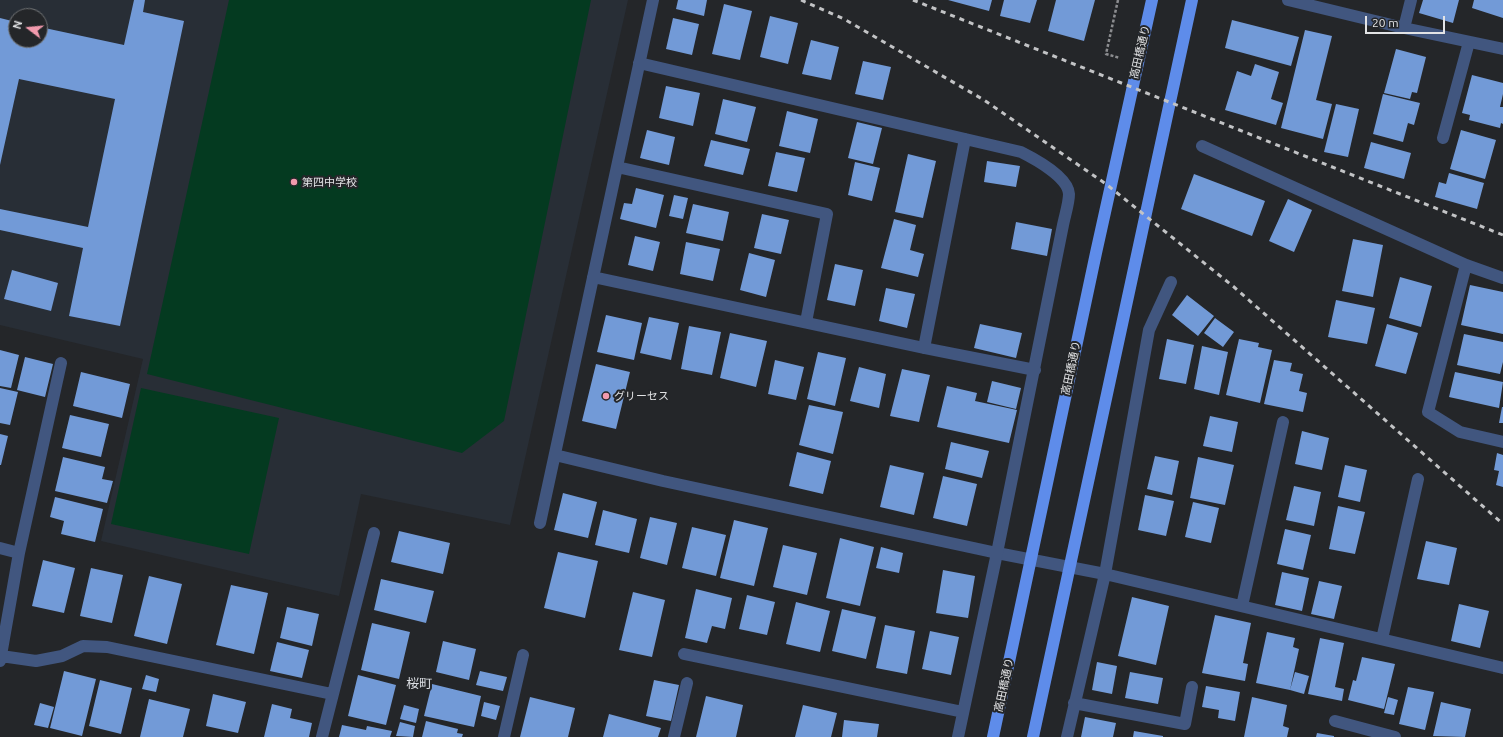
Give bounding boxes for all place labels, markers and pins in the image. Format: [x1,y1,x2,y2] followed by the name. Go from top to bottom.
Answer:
[302,175,357,189] place label: 第四中学校
[289,177,299,187] marker: 第四中学校
[614,389,669,403] place label: グリーセス
[601,391,611,401] marker: グリーセス

